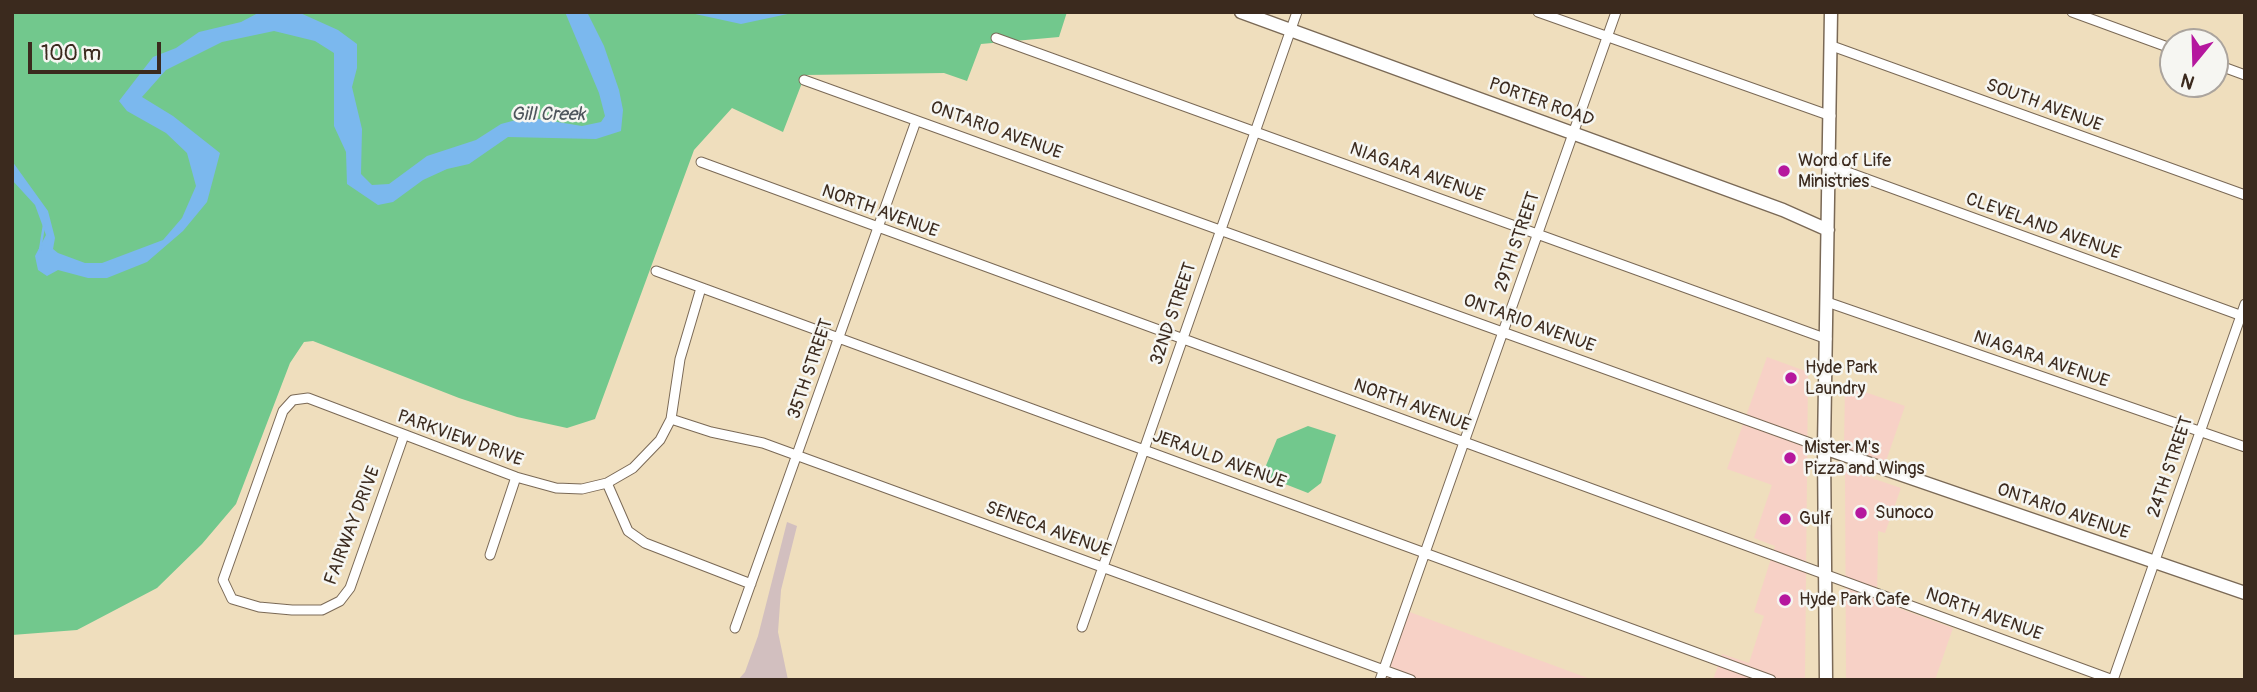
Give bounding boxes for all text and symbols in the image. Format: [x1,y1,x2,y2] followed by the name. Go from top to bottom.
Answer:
[32,28,164,72] scale bar
[2159,28,2229,98] north arrow
[41,40,101,67] text: 100 m
[2178,68,2198,94] text: N
[1485,74,1597,132] street label: PORTER ROAD
[1983,75,2105,137] street label: SOUTH AVENUE
[927,97,1065,165] street label: ONTARIO AVENUE
[511,104,585,126] water label: Gill Creek
[1347,139,1487,207] street label: NIAGARA AVENUE
[1798,150,1891,192] place label: Word of Life Ministries
[1776,163,1792,179] marker: Word of Life Ministries
[819,181,941,243] street label: NORTH AVENUE
[1491,189,1545,295] street label: 29TH STREET
[1963,189,2123,265] street label: CLEVELAND AVENUE
[1146,260,1202,368] street label: 32ND STREET
[1460,290,1598,358] street label: ONTARIO AVENUE
[784,316,838,422] street label: 35TH STREET
[1970,327,2112,393] street label: NIAGARA AVENUE
[1805,357,1877,400] place label: Hyde Park Laundry
[1783,370,1799,386] marker: Hyde Park Laundry
[1351,375,1473,437] street label: NORTH AVENUE
[394,406,526,472] street label: PARKVIEW DRIVE
[2144,414,2198,520] street label: 24TH STREET
[1149,426,1289,494] street label: JERAULD AVENUE
[1804,437,1925,480] place label: Mister M's Pizza and Wings
[1782,450,1798,466] marker: Mister M's Pizza and Wings
[320,464,386,588] street label: FAIRWAY DRIVE
[1994,479,2132,545] street label: ONTARIO AVENUE
[982,497,1114,563] street label: SENECA AVENUE
[1875,502,1934,524] place label: Sunoco
[1853,505,1869,521] marker: Sunoco
[1799,508,1832,530] place label: Gulf
[1777,511,1793,527] marker: Gulf
[1923,584,2045,646] street label: NORTH AVENUE
[1799,589,1910,611] place label: Hyde Park Cafe
[1777,592,1793,608] marker: Hyde Park Cafe

